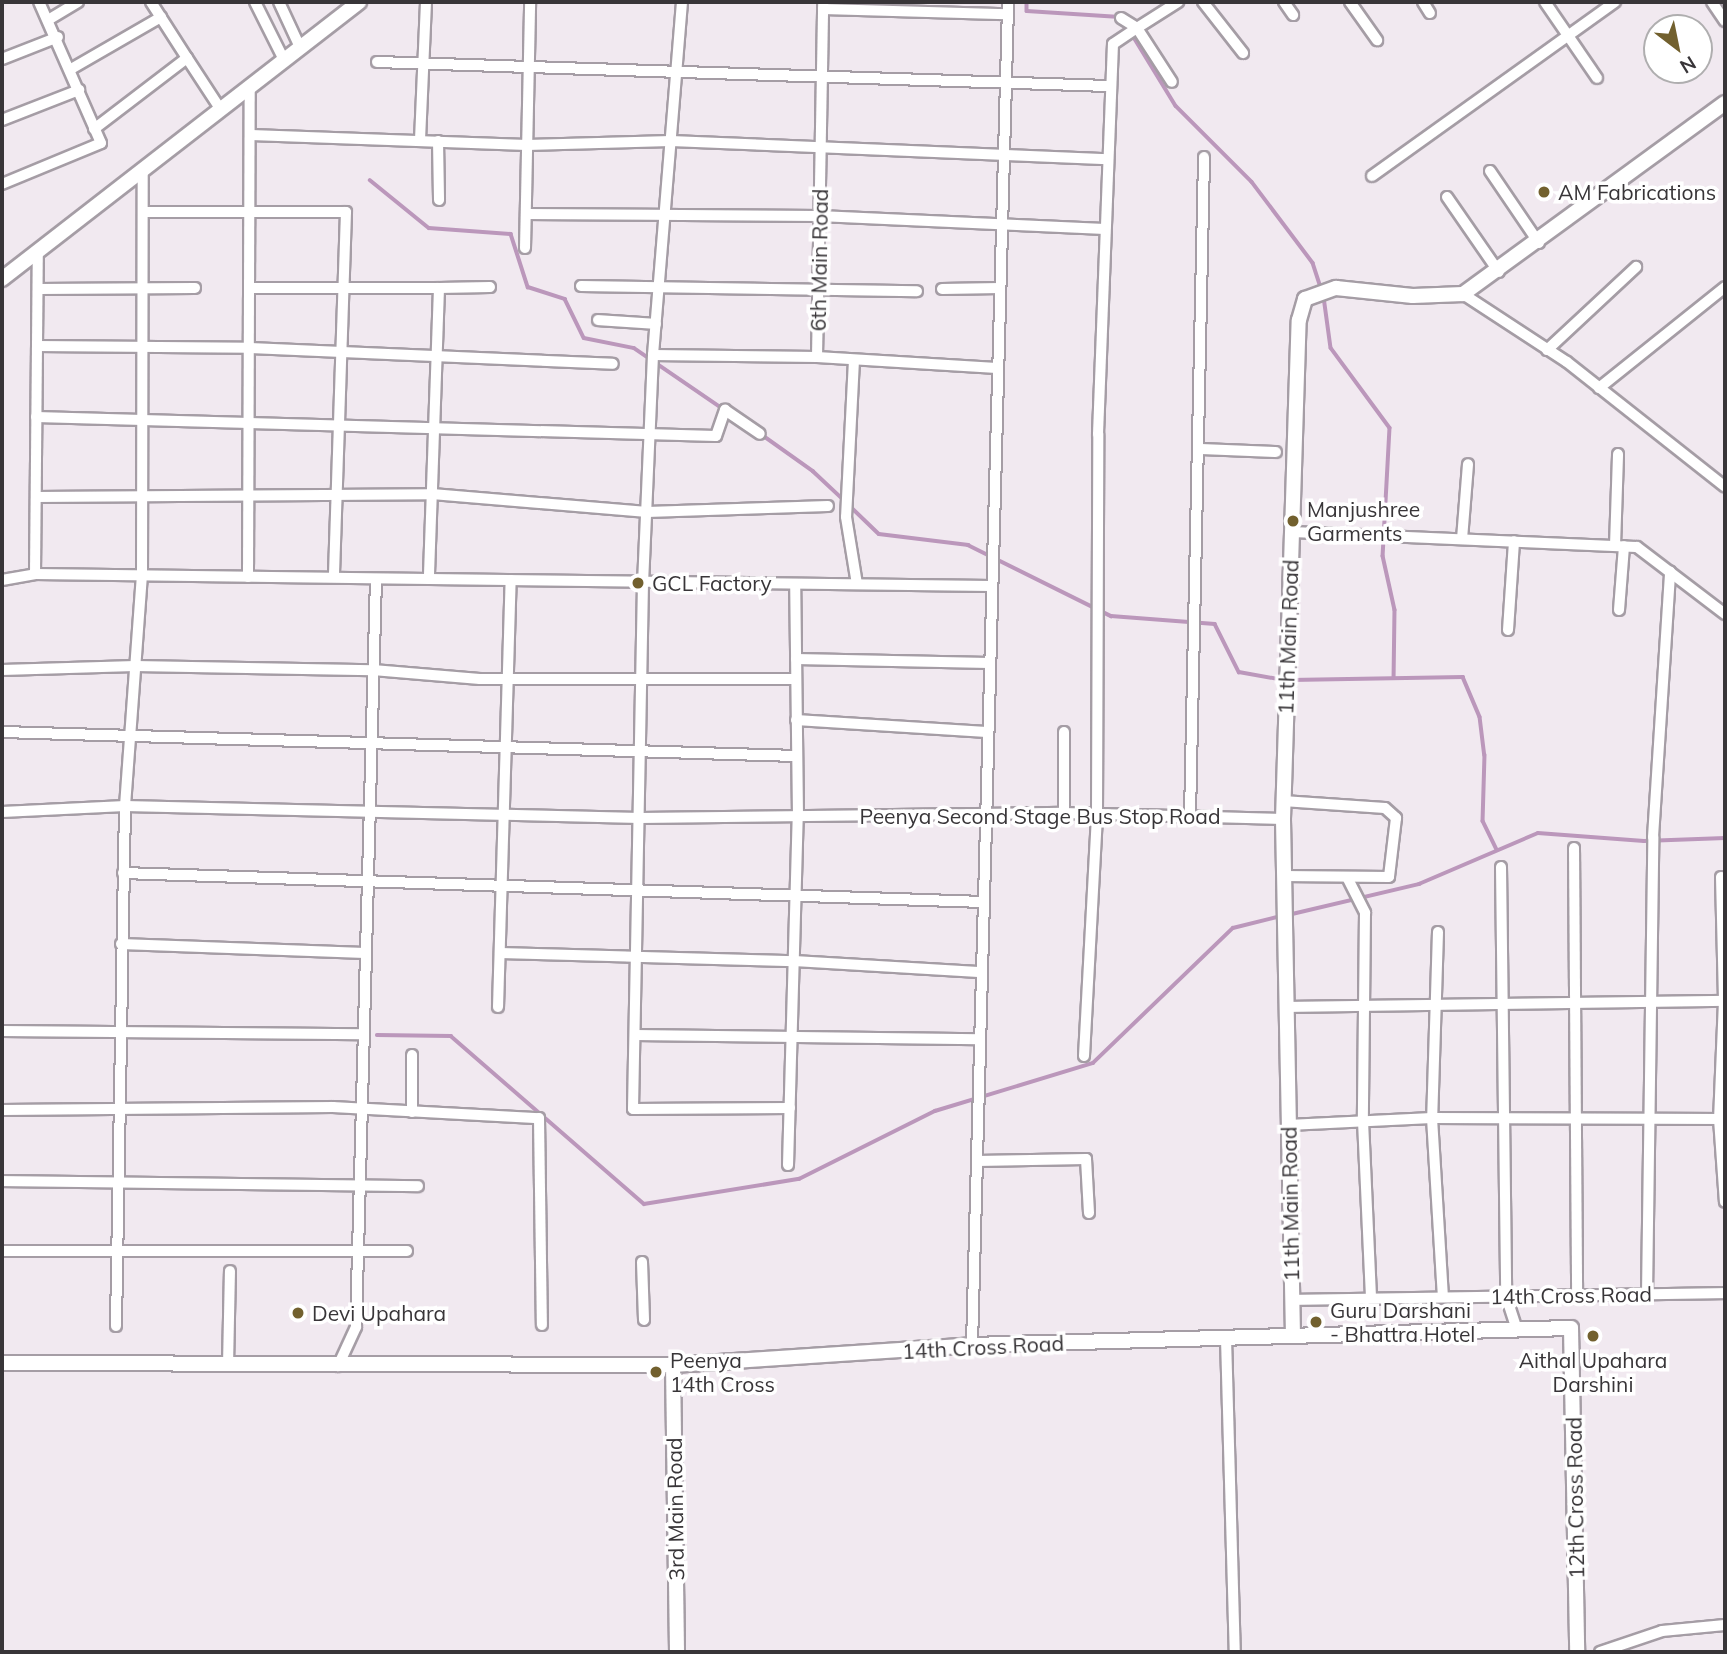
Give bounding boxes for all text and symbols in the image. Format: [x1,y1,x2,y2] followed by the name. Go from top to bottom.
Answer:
[1643,14,1713,84] north arrow
[1676,51,1701,79] text: N
[1558,179,1716,205] place label: AM Fabrications
[1536,184,1552,200] marker: AM Fabrications
[805,188,833,332] street label: 6th Main Road
[1307,496,1420,546] place label: Manjushree Garments
[1285,513,1301,529] marker: Manjushree Garments
[1273,559,1303,715] street label: 11th Main Road
[652,570,772,596] place label: GCL Factory
[630,575,646,591] marker: GCL Factory
[859,803,1221,829] street label: Peenya Second Stage Bus Stop Road
[1276,1126,1304,1282] street label: 11th Main Road
[1490,1281,1652,1309] street label: 14th Cross Road
[1330,1297,1475,1347] place label: Guru Darshani - Bhattra Hotel
[312,1300,446,1326] place label: Devi Upahara
[290,1305,306,1321] marker: Devi Upahara
[1308,1314,1324,1330] marker: Guru Darshani - Bhattra Hotel
[1585,1328,1601,1344] marker: Aithal Upahara Darshini
[901,1330,1065,1364] street label: 14th Cross Road
[670,1347,775,1397] place label: Peenya 14th Cross
[1519,1347,1667,1397] place label: Aithal Upahara Darshini
[648,1364,664,1380] marker: Peenya 14th Cross
[1561,1417,1589,1579] street label: 12th Cross Road
[661,1437,689,1581] street label: 3rd Main Road

